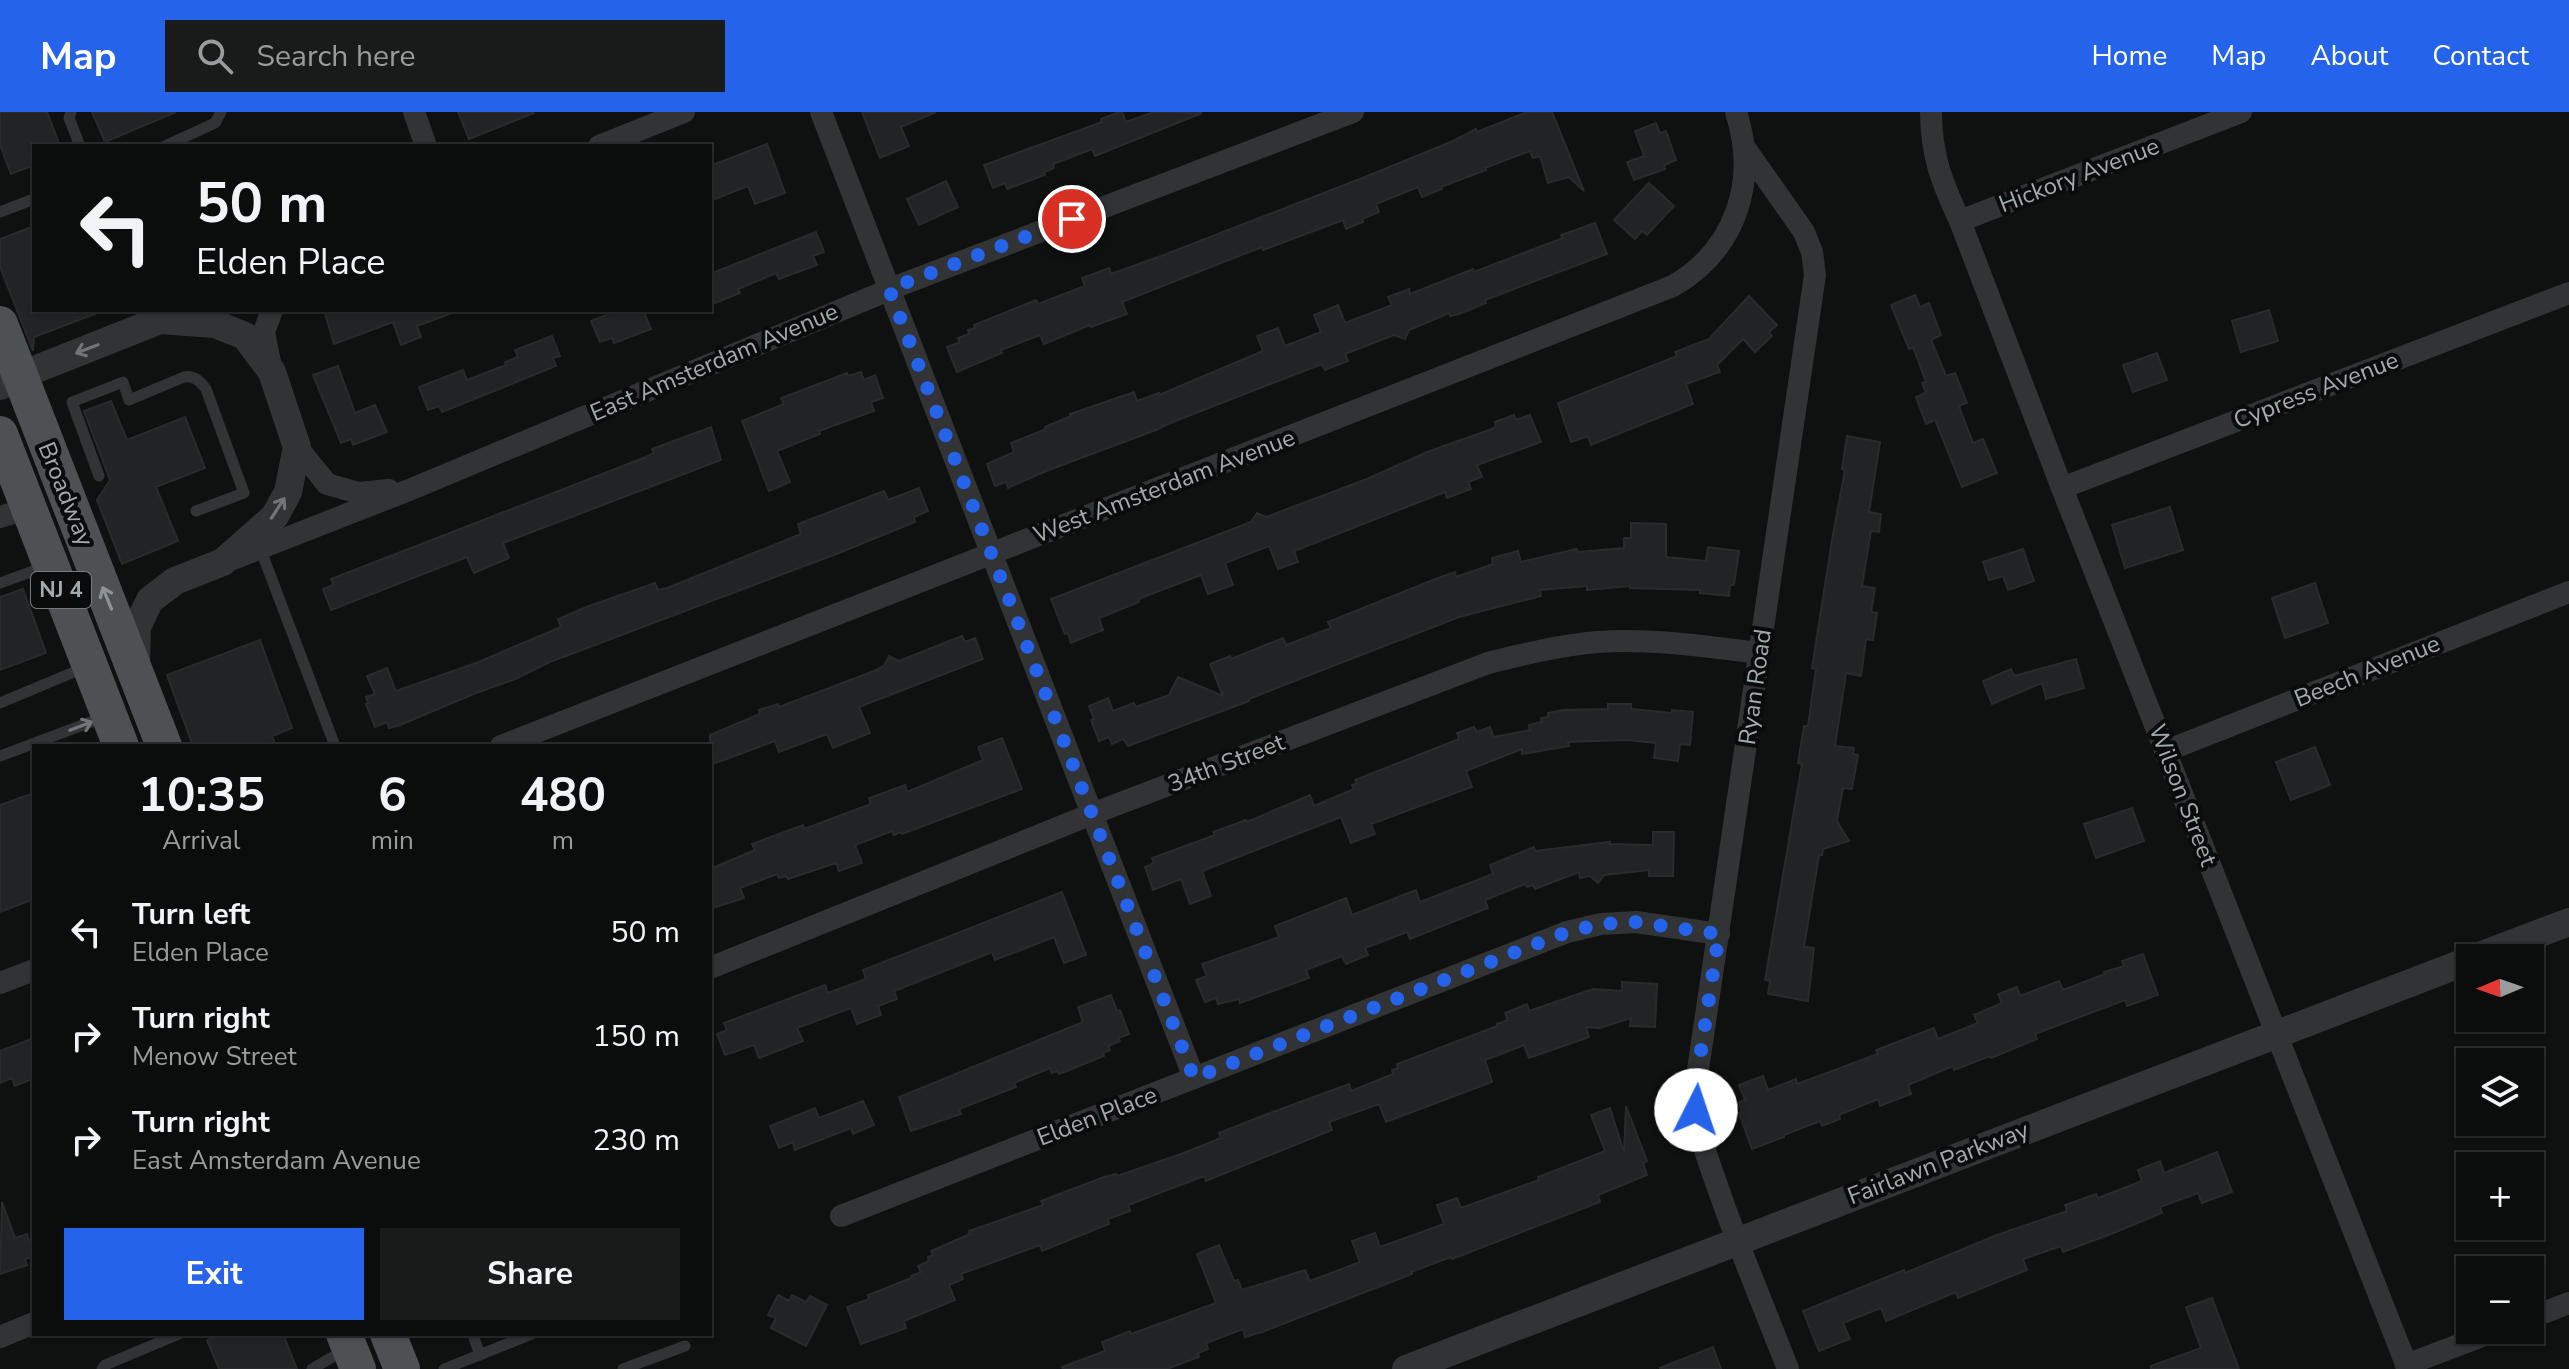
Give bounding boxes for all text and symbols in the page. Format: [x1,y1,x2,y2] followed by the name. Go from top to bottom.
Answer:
[165,20,725,92] search box
[40,31,117,82] text: Map
[193,34,237,78] icon: search
[257,36,416,77] text: Search here
[2092,37,2167,75] text: Home
[2211,37,2266,75] text: Map
[2310,37,2388,75] text: About
[2432,37,2529,75] text: Contact
[1994,130,2164,220] street label: Hickory Avenue
[196,165,327,242] text: 50 m
[64,176,168,280] icon: left
[1038,185,1106,253] pin
[1050,197,1094,241] icon: arrive
[196,238,385,287] text: Elden Place
[585,295,843,429] street label: East Amsterdam Avenue
[75,343,100,357] one-way arrow
[2229,344,2403,436] street label: Cypress Avenue
[1029,421,1299,551] street label: West Amsterdam Avenue
[31,437,102,551] street label: Broadway
[271,497,287,520] one-way arrow
[31,572,91,608] road number: NJ 4
[99,586,113,611] one-way arrow
[1731,627,1779,747] street label: Ryan Road
[2289,627,2445,715] street label: Beech Avenue
[68,718,93,732] one-way arrow
[2141,720,2225,871] street label: Wilson Street
[1163,726,1289,800] street label: 34th Street
[138,762,265,828] text: 10:35
[378,762,407,828] text: 6
[520,762,606,828] text: 480
[162,823,241,858] text: Arrival
[371,823,414,858] text: min
[552,823,574,858] text: m
[132,894,250,935] text: Turn left
[64,910,108,954] icon: left
[611,912,680,953] text: 50 m
[132,935,269,970] text: Elden Place
[2456,944,2544,1032] north arrow
[2456,944,2544,1344] map controls
[132,998,270,1039] text: Turn right
[64,1014,108,1058] icon: right
[593,1016,680,1057] text: 150 m
[132,1039,297,1074] text: Menow Street
[2456,1048,2544,1136] button: layers
[1654,1068,1738,1152] position arrow
[1032,1078,1162,1154] street label: Elden Place
[132,1102,270,1143] text: Turn right
[1843,1113,2034,1212] street label: Fairlawn Parkway
[64,1118,108,1162] icon: right
[593,1120,680,1161] text: 230 m
[132,1143,421,1178] text: East Amsterdam Avenue
[2456,1152,2544,1240] button: +
[64,1228,364,1320] button: Exit
[380,1228,680,1320] button: Share
[2456,1256,2544,1344] button: −

